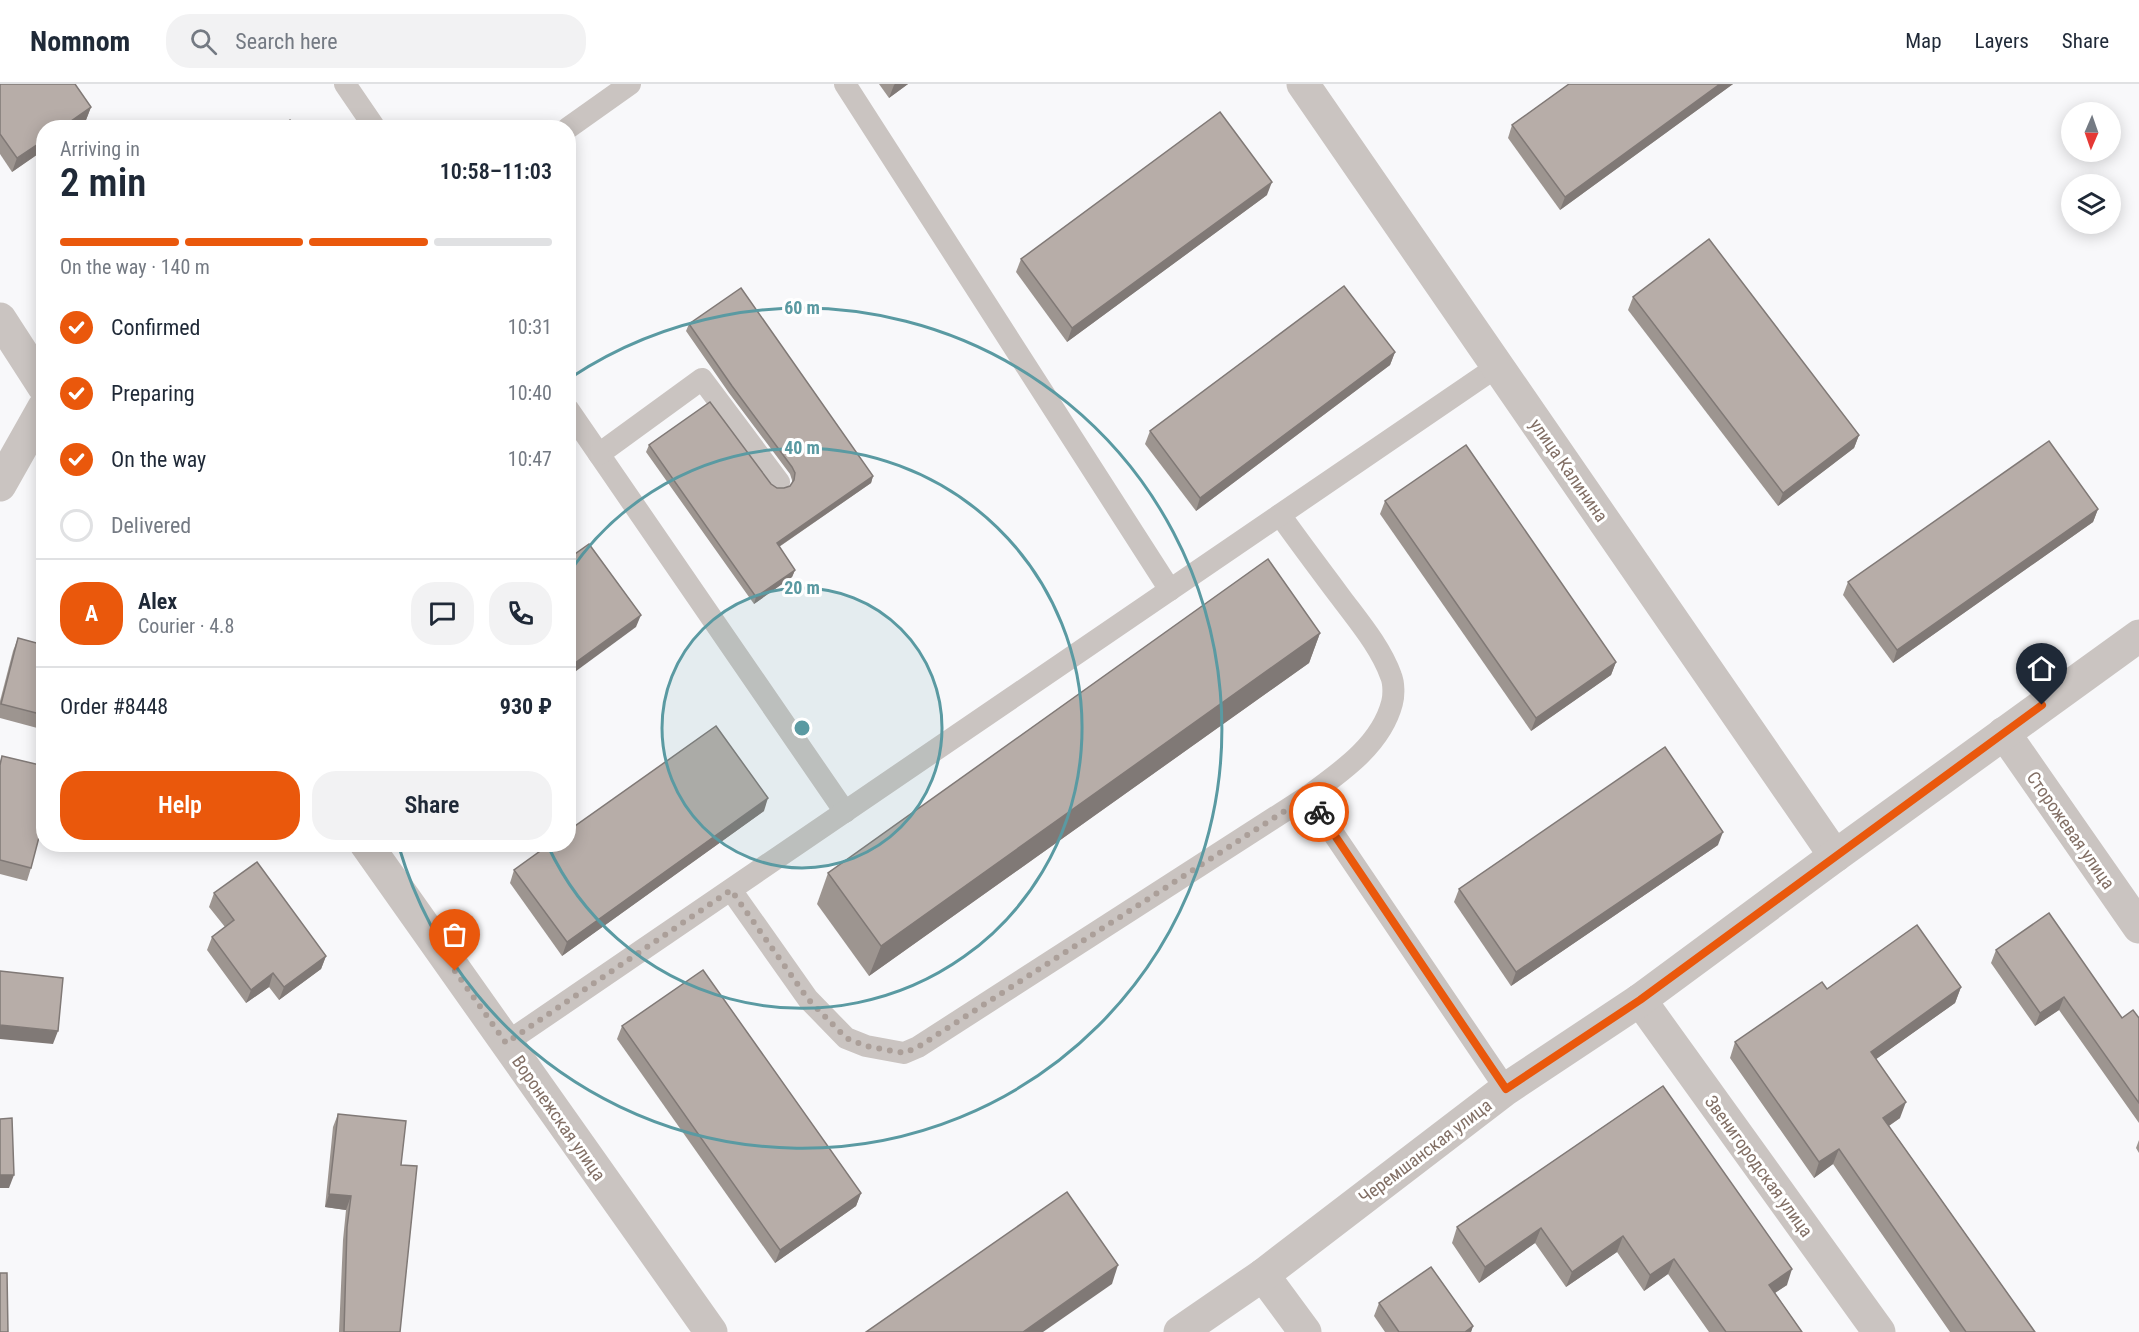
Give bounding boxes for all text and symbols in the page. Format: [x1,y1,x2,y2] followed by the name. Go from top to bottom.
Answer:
[166,14,586,68] search box
[30,25,130,58] text: Nomnom
[187,25,220,58] icon: search
[235,29,338,54] text: Search here
[1905,29,1942,53] text: Map
[1975,29,2029,53] text: Layers
[2062,29,2109,53] text: Share
[2061,102,2121,162] north arrow
[2061,102,2121,234] map controls
[60,137,140,161] text: Arriving in
[440,159,552,184] text: 10:58–11:03
[60,160,146,206] text: 2 min
[2061,174,2121,234] button: layers
[60,255,210,279] text: On the way · 140 m
[784,297,820,318] text: 60 m
[60,311,93,344] icon: check
[111,315,200,340] text: Confirmed
[508,315,552,339] text: 10:31
[60,377,93,410] icon: check
[111,381,195,406] text: Preparing
[508,381,552,405] text: 10:40
[1526,414,1612,526] street label: улица Калинина
[784,437,820,458] text: 40 m
[60,443,93,476] icon: check
[111,447,206,472] text: On the way
[508,447,552,471] text: 10:47
[111,513,191,538] text: Delivered
[784,577,820,598] text: 20 m
[411,582,474,645] button: chat
[489,582,552,645] button: phone
[138,589,177,614] text: Alex
[85,601,98,626] text: A
[138,614,234,638] text: Courier · 4.8
[2016,643,2067,705] pin
[2025,652,2058,685] icon: home
[60,694,168,719] text: Order #8448
[500,694,552,719] text: 930 ₽
[792,718,812,738] centre of rings
[2023,767,2119,893] street label: Сторожевая улица
[60,771,300,840] button: Help
[312,771,552,840] button: Share
[1289,782,1349,842] courier
[1303,796,1336,829] icon: bike
[429,909,480,971] pin
[438,918,471,951] icon: bag
[508,1051,610,1185] street label: Воронежская улица
[1701,1091,1817,1241] street label: Звенигородская улица
[1355,1094,1495,1208] street label: Черемшанская улица

